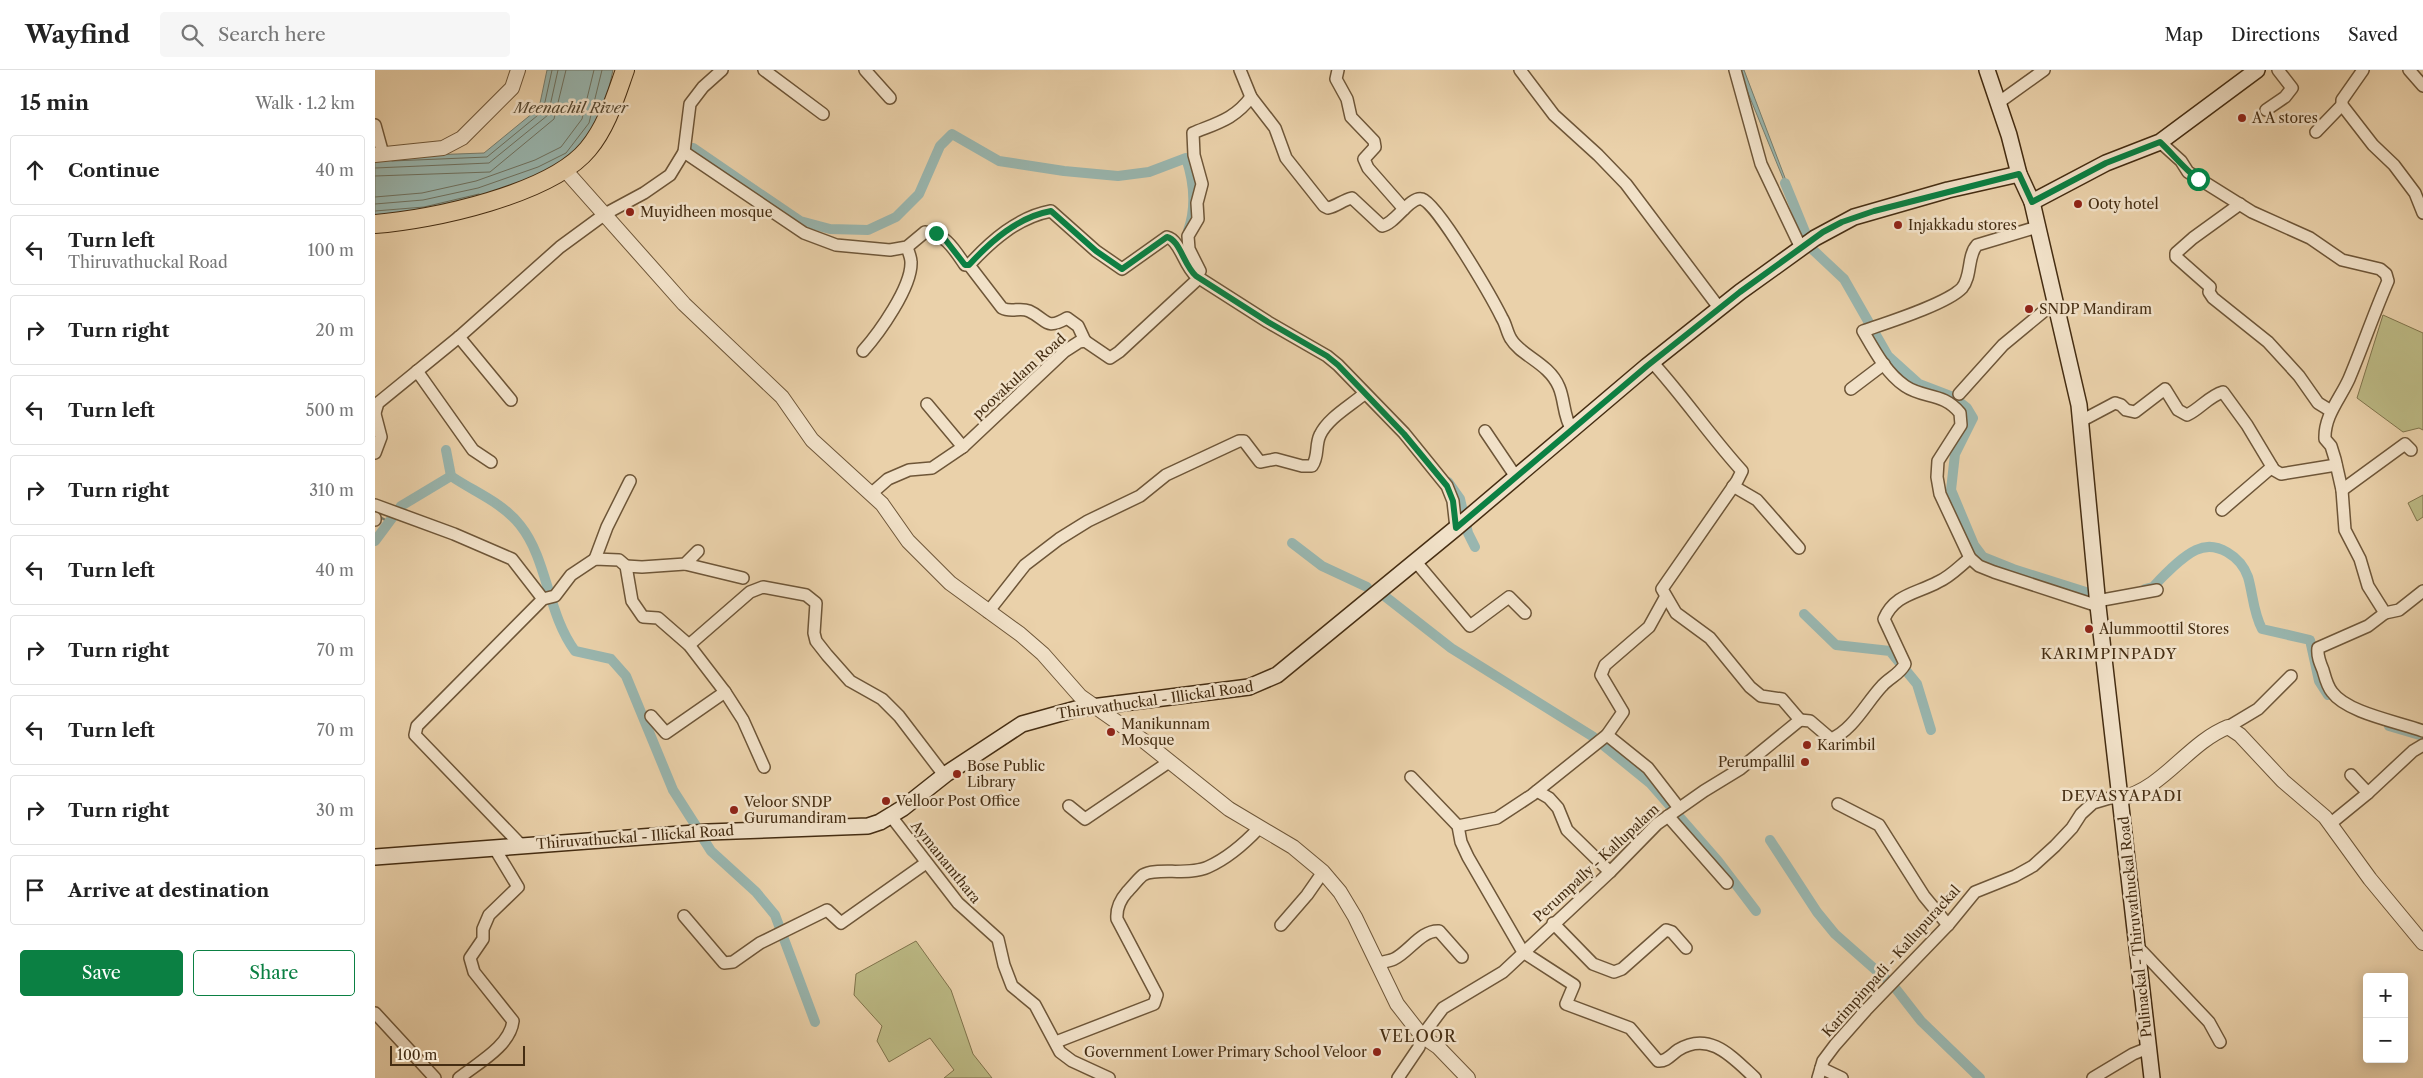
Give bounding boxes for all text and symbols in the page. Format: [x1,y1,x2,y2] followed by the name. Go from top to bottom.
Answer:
[160,12,510,57] search box
[25,20,130,49] text: Wayfind
[178,21,206,49] icon: search
[218,23,326,46] text: Search here
[2164,24,2203,46] text: Map
[2231,24,2320,46] text: Directions
[2348,24,2398,46] text: Saved
[20,90,89,115] text: 15 min
[255,93,355,113] text: Walk · 1.2 km
[512,98,629,117] water label: Meenachil River
[2251,109,2318,127] place label: A A stores
[2236,112,2248,124] marker: A A stores
[21,156,49,184] icon: ahead
[68,159,160,182] text: Continue
[315,160,354,180] text: 40 m
[2187,168,2210,191] route start
[2088,195,2159,213] place label: Ooty hotel
[2072,198,2084,210] marker: Ooty hotel
[640,203,773,221] place label: Muyidheen mosque
[624,206,636,218] marker: Muyidheen mosque
[1908,216,2017,234] place label: Injakkadu stores
[1892,219,1904,231] marker: Injakkadu stores
[925,222,948,245] route end
[68,229,155,252] text: Turn left
[21,236,49,264] icon: left
[308,240,354,260] text: 100 m
[68,252,228,272] text: Thiruvathuckal Road
[2039,300,2152,318] place label: SNDP Mandiram
[2023,303,2035,315] marker: SNDP Mandiram
[21,316,49,344] icon: right
[68,319,169,342] text: Turn right
[315,320,354,340] text: 20 m
[969,329,1070,423] street label: poovakulam Road
[21,396,49,424] icon: left
[68,399,155,422] text: Turn left
[306,400,354,420] text: 500 m
[21,476,49,504] icon: right
[68,479,169,502] text: Turn right
[309,480,354,500] text: 310 m
[21,556,49,584] icon: left
[68,559,155,582] text: Turn left
[315,560,354,580] text: 40 m
[2098,620,2229,638] place label: Alummoottil Stores
[2083,623,2095,635] marker: Alummoottil Stores
[21,636,49,664] icon: right
[68,639,169,662] text: Turn right
[317,640,354,660] text: 70 m
[2041,644,2177,663] district label: KARIMPINPADY
[1056,677,1255,723] street label: Thiruvathuckal - Illickal Road
[1121,715,1210,749] place label: Manikunnam Mosque
[21,716,49,744] icon: left
[68,719,155,742] text: Turn left
[317,720,354,740] text: 70 m
[1105,726,1117,738] marker: Manikunnam Mosque
[1817,736,1875,754] place label: Karimbil
[1801,739,1813,751] marker: Karimbil
[1718,753,1795,771] place label: Perumpallil
[1799,756,1811,768] marker: Perumpallil
[967,757,1045,791] place label: Bose Public Library
[951,768,963,780] marker: Bose Public Library
[2061,786,2183,805] district label: DEVASYAPADI
[895,792,1020,810] place label: Velloor Post Office
[743,793,847,827] place label: Veloor SNDP Gurumandiram
[880,795,892,807] marker: Velloor Post Office
[21,796,49,824] icon: right
[68,799,169,822] text: Turn right
[316,800,354,820] text: 30 m
[1529,800,1663,926] street label: Perumpally - Kallupalam
[728,804,740,816] marker: Veloor SNDP Gurumandiram
[2114,815,2156,1039] street label: Pulinackal - Thiruvathuckal Road
[907,816,985,907] street label: Aymanamthara
[535,821,735,853] street label: Thiruvathuckal - Illickal Road
[21,876,49,904] icon: arrive
[68,879,269,902] text: Arrive at destination
[1818,881,1964,1041] street label: Karimpinpadi - Kallupurackal
[20,950,183,996] button: Save
[193,950,355,996] button: Share
[2363,973,2408,1063] map controls
[2363,973,2408,1018] button: +
[2363,1018,2408,1063] button: −
[1378,1026,1457,1046] district label: VELOOR
[390,1043,525,1066] scale bar
[1084,1043,1367,1061] place label: Government Lower Primary School Veloor
[397,1046,437,1064] text: 100 m
[1371,1046,1383,1058] marker: Government Lower Primary School Veloor

